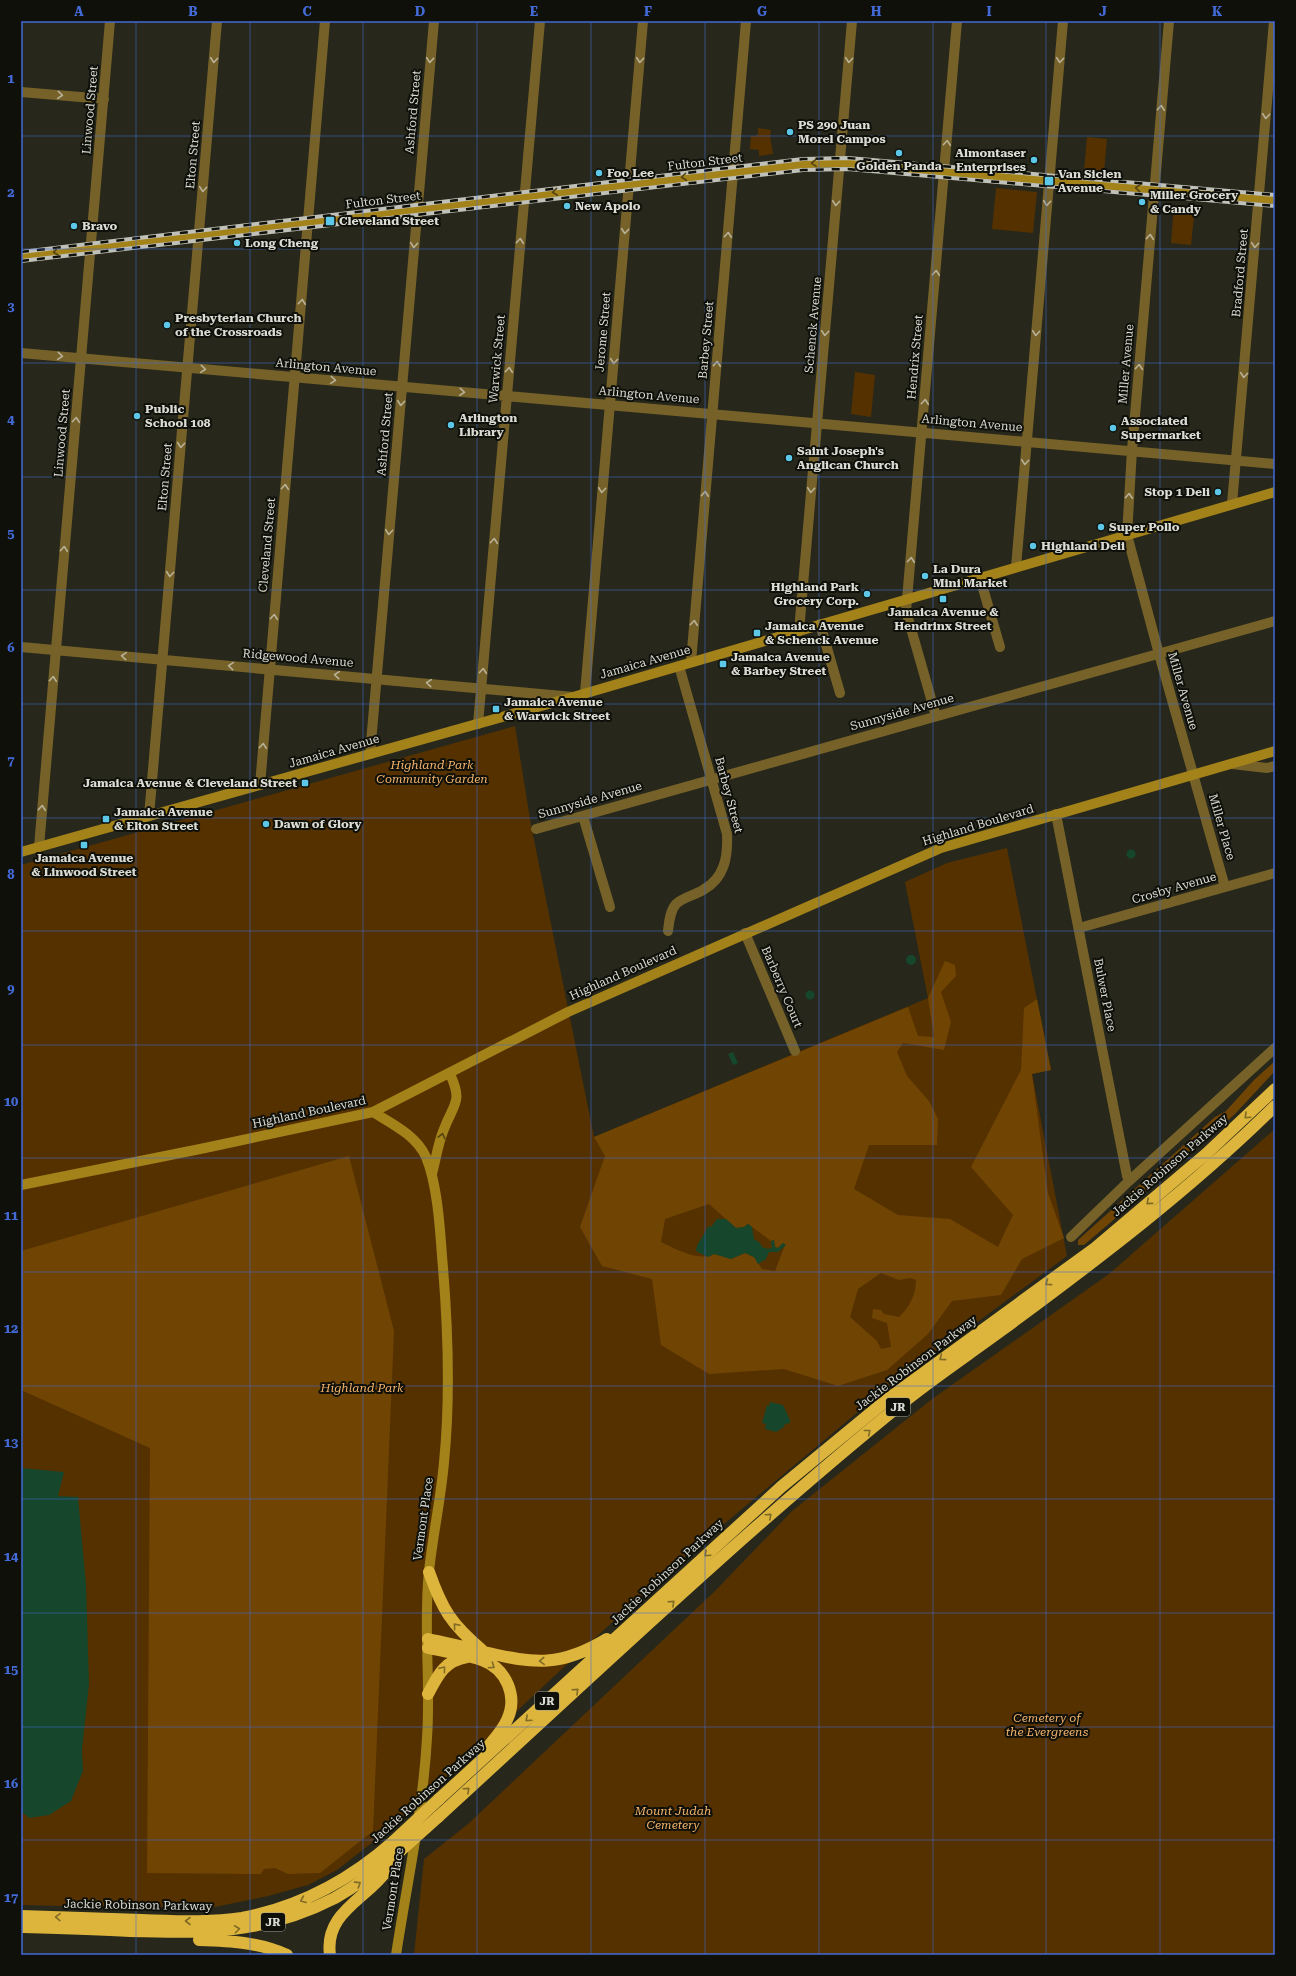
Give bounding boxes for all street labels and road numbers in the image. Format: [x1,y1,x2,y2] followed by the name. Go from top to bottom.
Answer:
[79,65,101,155] street label: Linwood Street
[402,69,424,154] street label: Ashford Street
[183,120,203,190] street label: Elton Street
[667,150,744,174] street label: Fulton Street
[345,188,422,212] street label: Fulton Street
[1229,228,1251,318] street label: Bradford Street
[802,276,824,374] street label: Schenck Avenue
[593,291,614,373] street label: Jerome Street
[696,300,716,380] street label: Barbey Street
[486,314,508,404] street label: Warwick Street
[904,314,926,400] street label: Hendrix Street
[1116,323,1137,405] street label: Miller Avenue
[275,356,377,378] street label: Arlington Avenue
[598,384,700,406] street label: Arlington Avenue
[51,388,73,478] street label: Linwood Street
[374,391,396,476] street label: Ashford Street
[921,412,1023,434] street label: Arlington Avenue
[155,442,175,512] street label: Elton Street
[256,497,278,593] street label: Cleveland Street
[598,642,692,682] street label: Jamaica Avenue
[242,646,354,670] street label: Ridgewood Avenue
[1165,650,1201,732] street label: Miller Avenue
[849,690,956,733] street label: Sunnyside Avenue
[287,731,381,771] street label: Jamaica Avenue
[712,755,746,835] street label: Barbey Street
[537,778,644,821] street label: Sunnyside Avenue
[1206,792,1238,862] street label: Miller Place
[921,801,1036,849] street label: Highland Boulevard
[1130,869,1218,907] street label: Crosby Avenue
[567,943,679,1003] street label: Highland Boulevard
[759,944,806,1030] street label: Barberry Court
[1091,957,1119,1033] street label: Bulwer Place
[251,1093,367,1131] street label: Highland Boulevard
[1109,1110,1231,1219] street label: Jackie Robinson Parkway
[852,1312,980,1413] street label: Jackie Robinson Parkway
[886,1398,910,1416] road number: JR
[410,1476,436,1561] street label: Vermont Place
[608,1516,727,1628] street label: Jackie Robinson Parkway
[535,1692,559,1710] road number: JR
[368,1735,489,1846] street label: Jackie Robinson Parkway
[380,1846,407,1932] street label: Vermont Place
[64,1897,213,1913] street label: Jackie Robinson Parkway
[261,1913,285,1931] road number: JR

